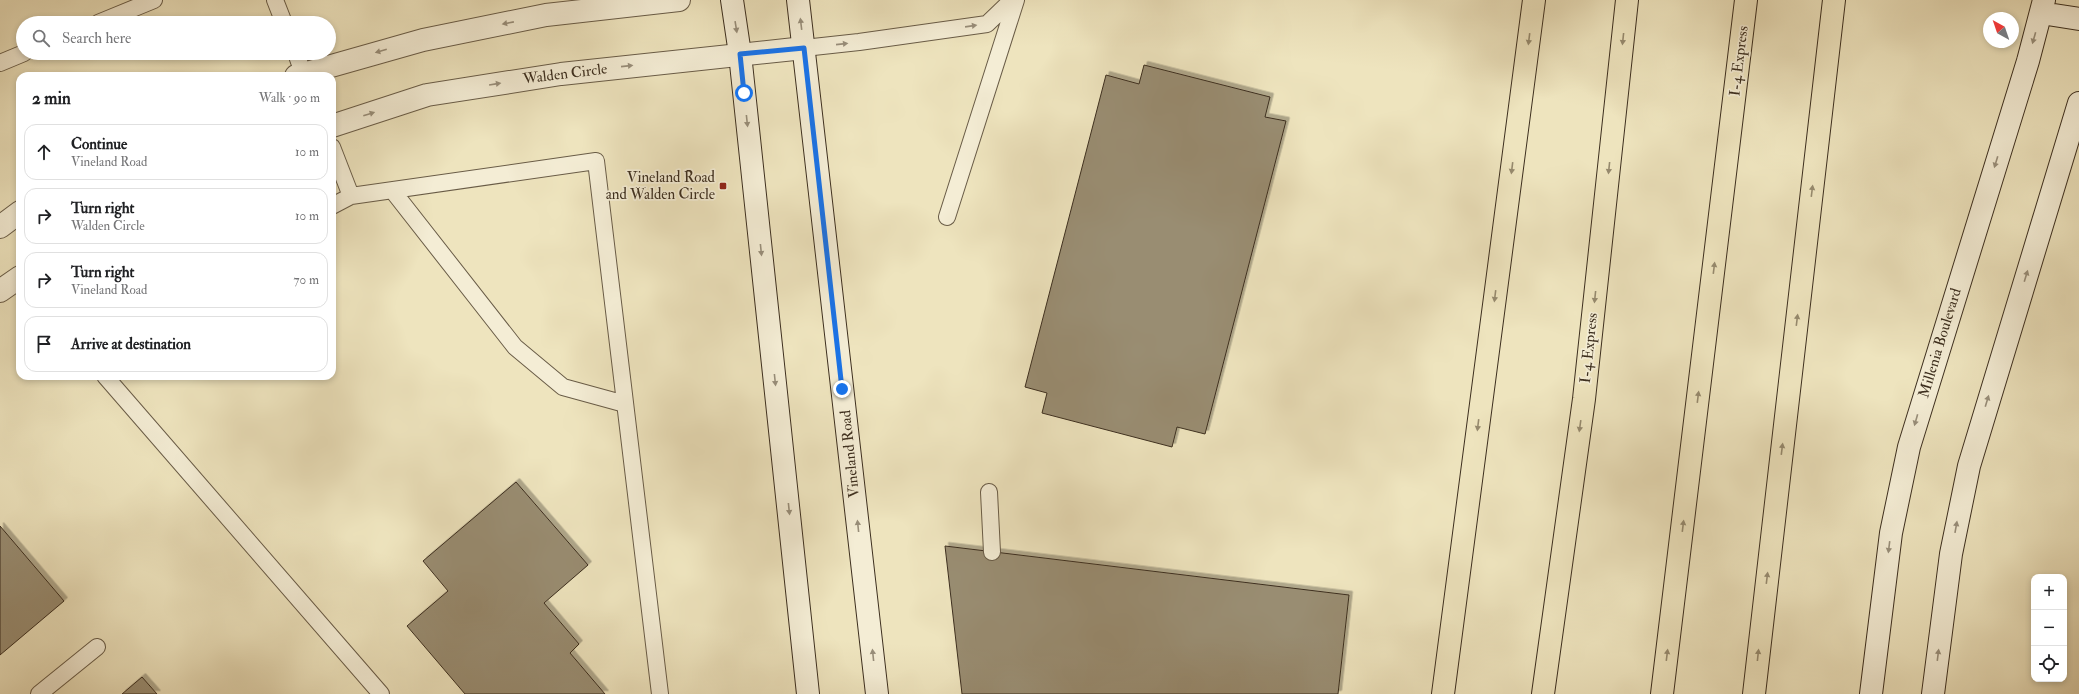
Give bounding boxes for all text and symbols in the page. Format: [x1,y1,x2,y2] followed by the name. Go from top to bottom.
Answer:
[1983,12,2019,48] north arrow
[16,16,336,60] search box
[798,18,804,30] one-way arrow
[502,20,514,26] one-way arrow
[733,21,739,33] one-way arrow
[965,23,977,29] one-way arrow
[1725,25,1754,97] street label: I-4 Express
[30,27,52,49] icon: search
[62,29,131,48] text: Search here
[2031,32,2037,44] one-way arrow
[1526,33,1532,45] one-way arrow
[1620,33,1626,45] one-way arrow
[836,41,849,47] one-way arrow
[375,48,387,54] one-way arrow
[521,59,608,89] street label: Walden Circle
[621,63,633,70] one-way arrow
[489,81,501,87] one-way arrow
[735,84,753,102] route start
[32,88,71,109] text: 2 min
[259,90,320,106] text: Walk · 90 m
[363,110,375,116] one-way arrow
[744,115,750,127] one-way arrow
[71,135,127,154] text: Continue
[33,141,55,163] icon: ahead
[295,144,319,160] text: 10 m
[71,154,147,170] text: Vineland Road
[1993,156,1999,168] one-way arrow
[1509,161,1515,174] one-way arrow
[1606,162,1612,174] one-way arrow
[606,168,716,204] place label: Vineland Road and Walden Circle
[718,181,728,191] marker: Vineland Road and Walden Circle
[1808,185,1815,197] one-way arrow
[71,199,134,218] text: Turn right
[33,205,55,227] icon: right
[295,208,319,224] text: 10 m
[71,218,145,234] text: Walden Circle
[758,244,764,256] one-way arrow
[1710,262,1717,274] one-way arrow
[71,263,134,282] text: Turn right
[33,269,55,291] icon: right
[2023,270,2029,282] one-way arrow
[294,272,319,288] text: 70 m
[71,282,147,298] text: Vineland Road
[1914,285,1966,400] street label: Millenia Boulevard
[1492,290,1498,303] one-way arrow
[1592,291,1598,303] one-way arrow
[1576,312,1603,384] street label: I-4 Express
[1793,314,1800,326] one-way arrow
[33,333,55,355] icon: arrive
[71,335,191,354] text: Arrive at destination
[771,374,778,386] one-way arrow
[833,380,851,398] route end
[1695,391,1701,403] one-way arrow
[1984,394,1990,406] one-way arrow
[836,409,864,499] street label: Vineland Road
[1913,414,1919,426] one-way arrow
[1475,419,1481,431] one-way arrow
[1577,420,1583,432] one-way arrow
[1778,443,1785,455] one-way arrow
[785,503,792,515] one-way arrow
[855,520,861,532] one-way arrow
[1679,520,1686,532] one-way arrow
[1953,520,1959,533] one-way arrow
[1886,541,1892,553] one-way arrow
[1763,572,1770,584] one-way arrow
[2031,574,2067,682] map controls
[2031,574,2067,610] button: +
[2031,610,2067,646] button: −
[2031,646,2067,682] button: locate
[869,649,876,661] one-way arrow
[1664,649,1670,661] one-way arrow
[1755,649,1761,661] one-way arrow
[1935,649,1941,661] one-way arrow

